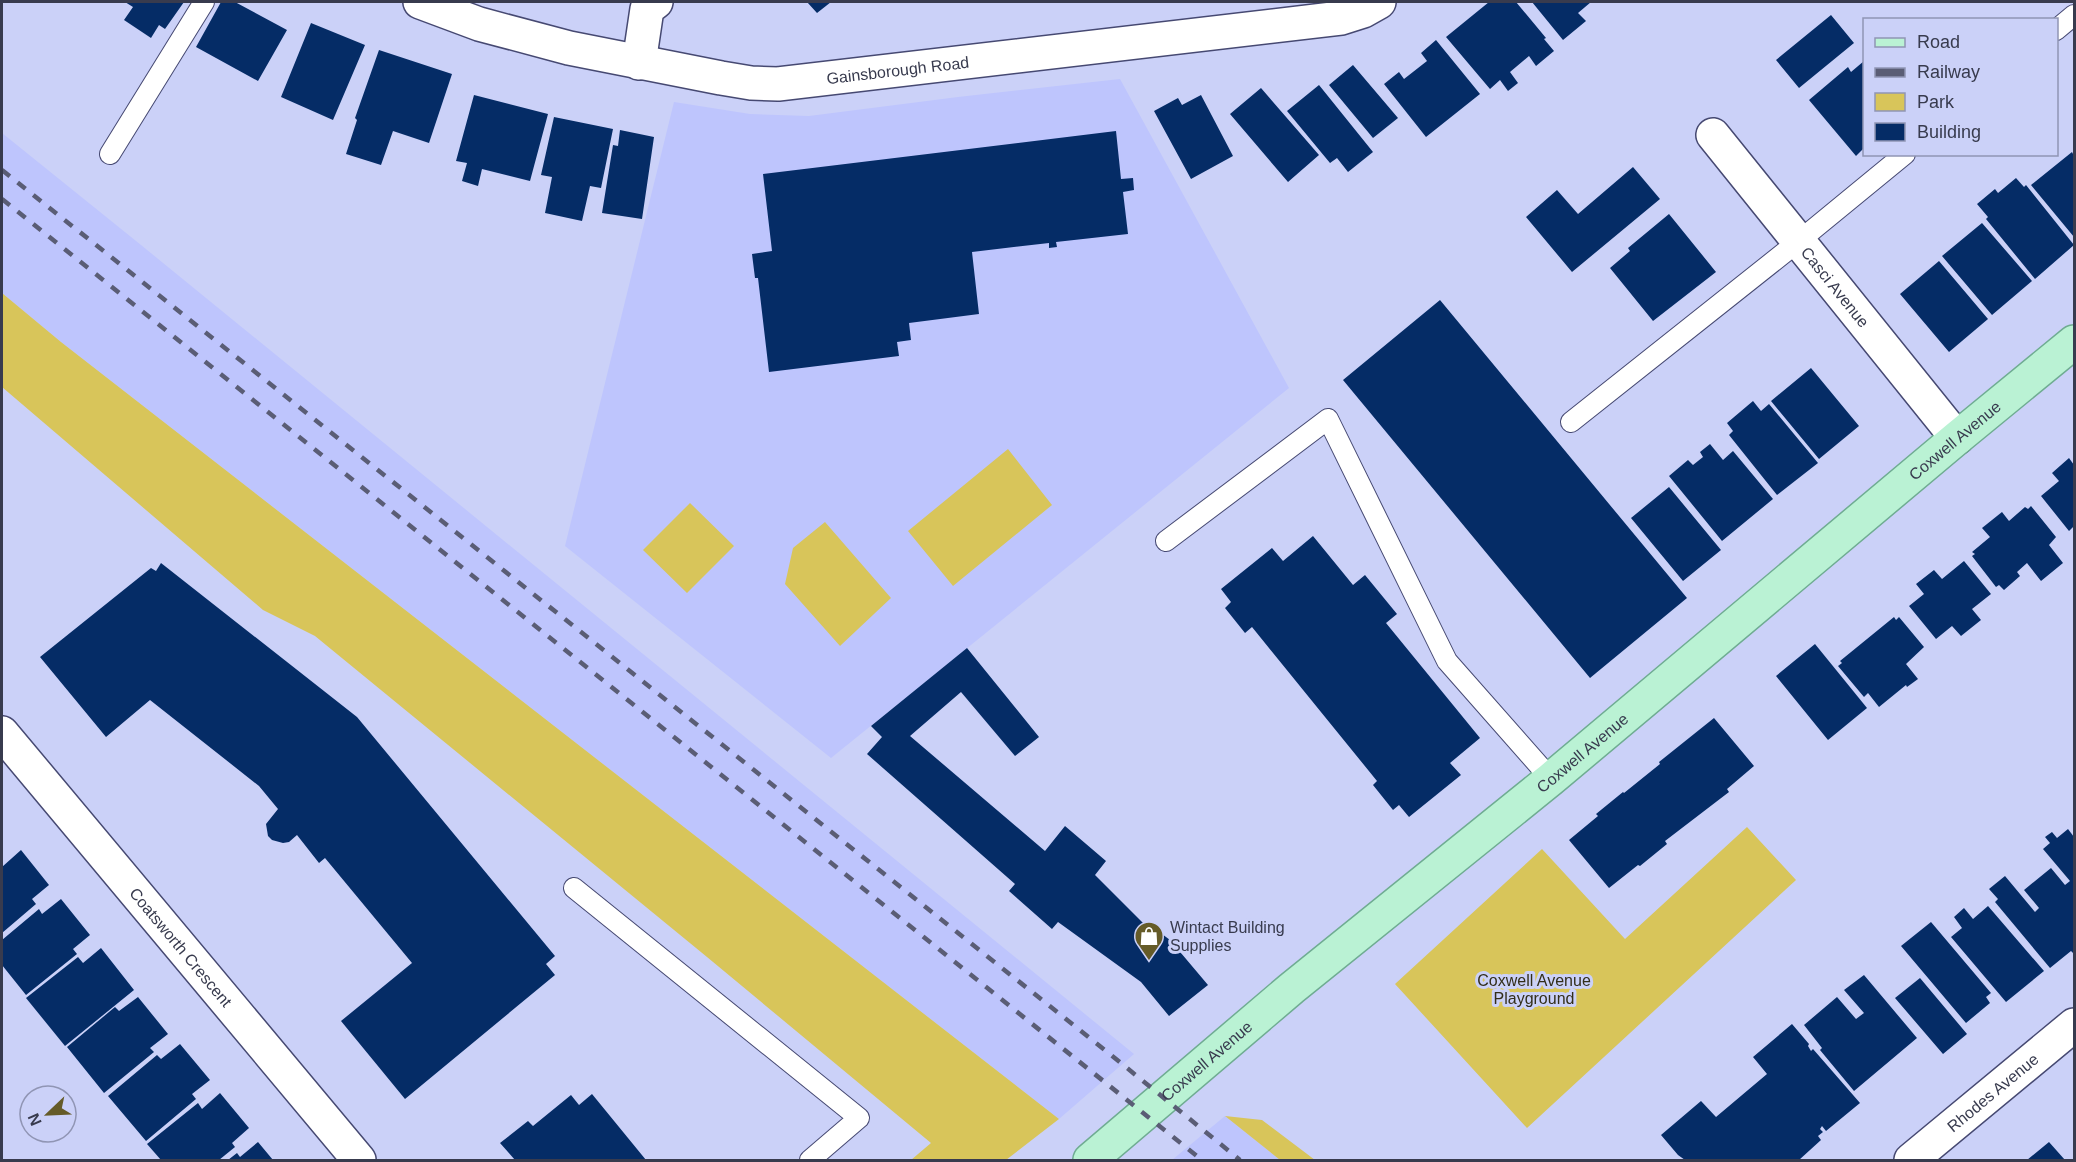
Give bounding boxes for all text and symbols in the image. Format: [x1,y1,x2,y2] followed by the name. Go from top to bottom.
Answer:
[1863,18,2058,156] legend
[1917,32,1960,52] text: Road
[826,53,970,87] street label: Gainsborough Road
[1917,62,1980,82] text: Railway
[1917,92,1955,112] text: Park
[1917,122,1981,142] text: Building
[1798,244,1873,330] street label: Casci Avenue
[1905,397,2004,483] street label: Coxwell Avenue
[1533,710,1631,796] street label: Coxwell Avenue
[126,884,236,1010] street label: Coatsworth Crescent
[1170,919,1285,954] place label: Wintact Building Supplies
[1133,920,1165,962] shop icon: Wintact Building Supplies
[1477,972,1591,1007] park label: Coxwell Avenue Playground
[1158,1017,1255,1104] street label: Coxwell Avenue
[1944,1050,2042,1135] street label: Rhodes Avenue
[18,1084,78,1144] north arrow
[25,1111,45,1128] text: N

